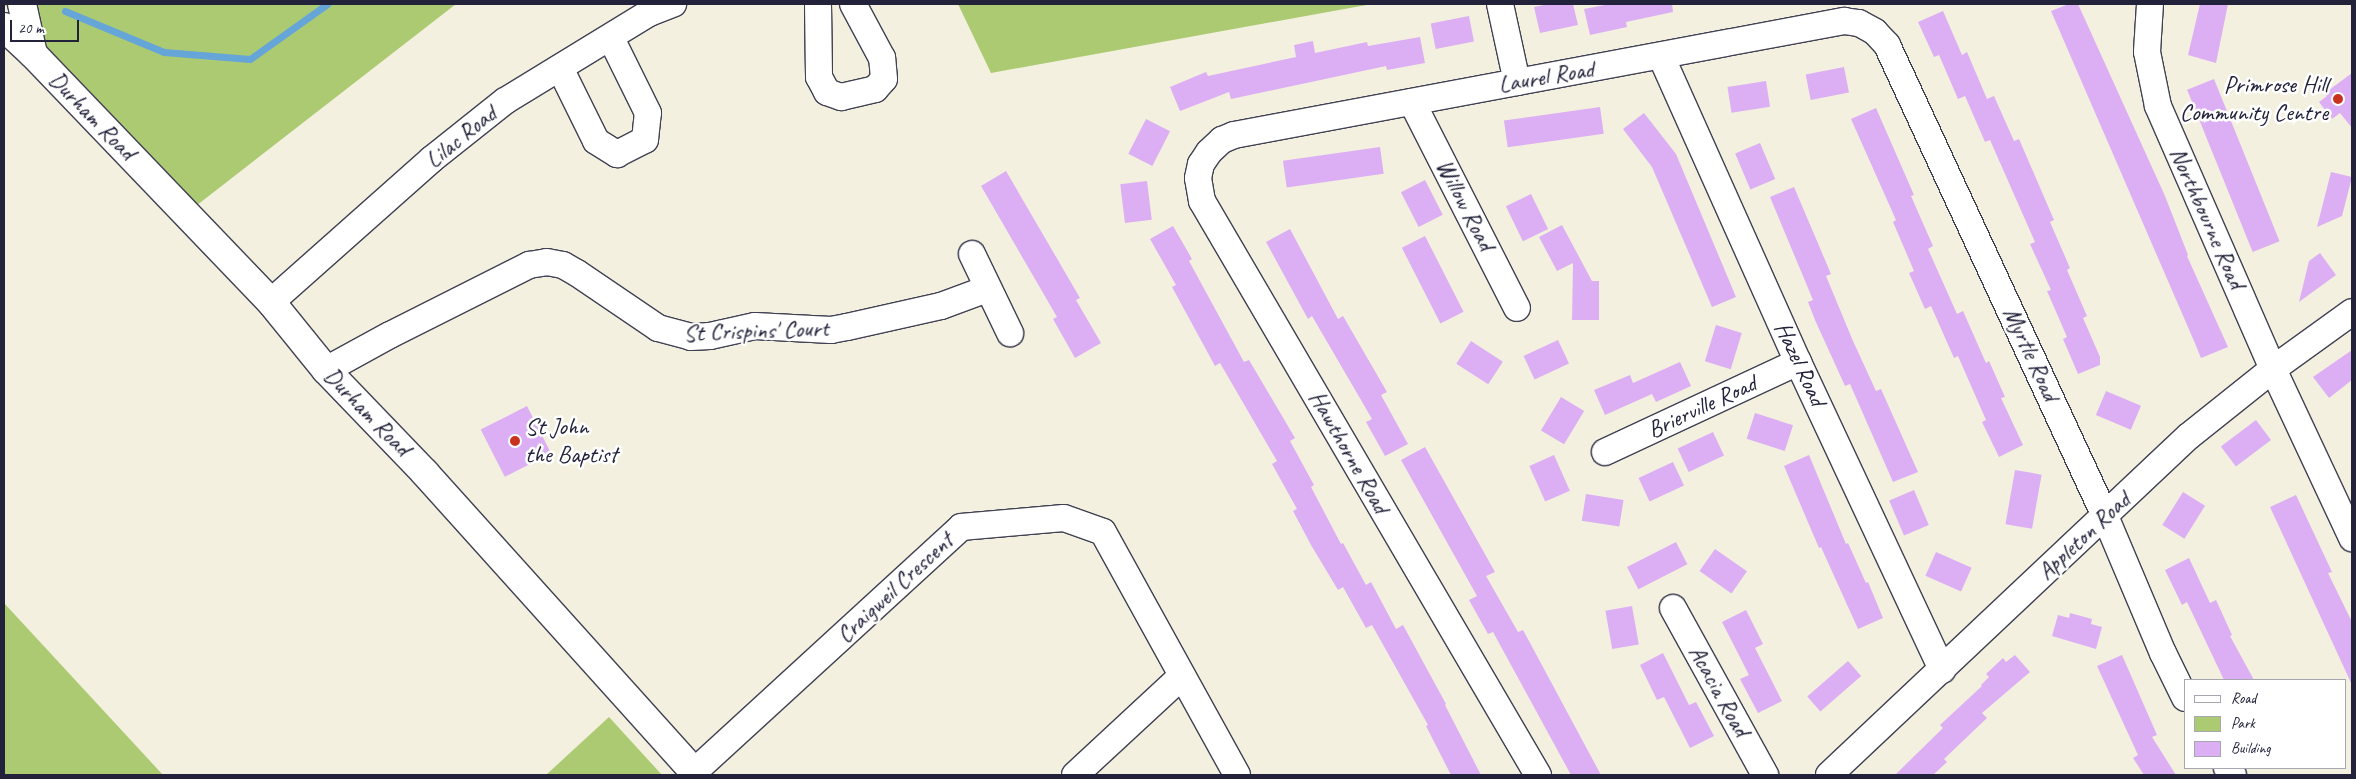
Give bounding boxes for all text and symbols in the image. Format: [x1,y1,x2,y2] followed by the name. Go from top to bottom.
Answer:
[12,10,81,42] scale bar
[18,19,44,38] text: 20 m
[1496,54,1596,100] street label: Laurel Road
[43,66,141,166] street label: Durham Road
[2180,71,2328,127] place label: Primrose Hill Community Centre
[2332,93,2344,105] marker: Primrose Hill Community Centre
[420,100,502,174] street label: Lilac Road
[2163,143,2251,293] street label: Northbourne Road
[1430,155,1500,255] street label: Willow Road
[1997,303,2065,405] street label: Myrtle Road
[683,314,829,348] street label: St Crispins' Court
[1768,317,1832,411] street label: Hazel Road
[318,362,416,462] street label: Durham Road
[1643,369,1761,445] street label: Brierville Road
[1302,386,1396,518] street label: Hawthorne Road
[525,413,618,469] place label: St John the Baptist
[509,435,521,447] marker: St John the Baptist
[2032,486,2136,586] street label: Appleton Road
[831,527,959,649] street label: Craigweil Crescent
[1682,640,1756,742] street label: Acacia Road
[2184,679,2346,769] legend
[2231,689,2256,708] text: Road
[2231,714,2255,733] text: Park
[2231,739,2270,758] text: Building

